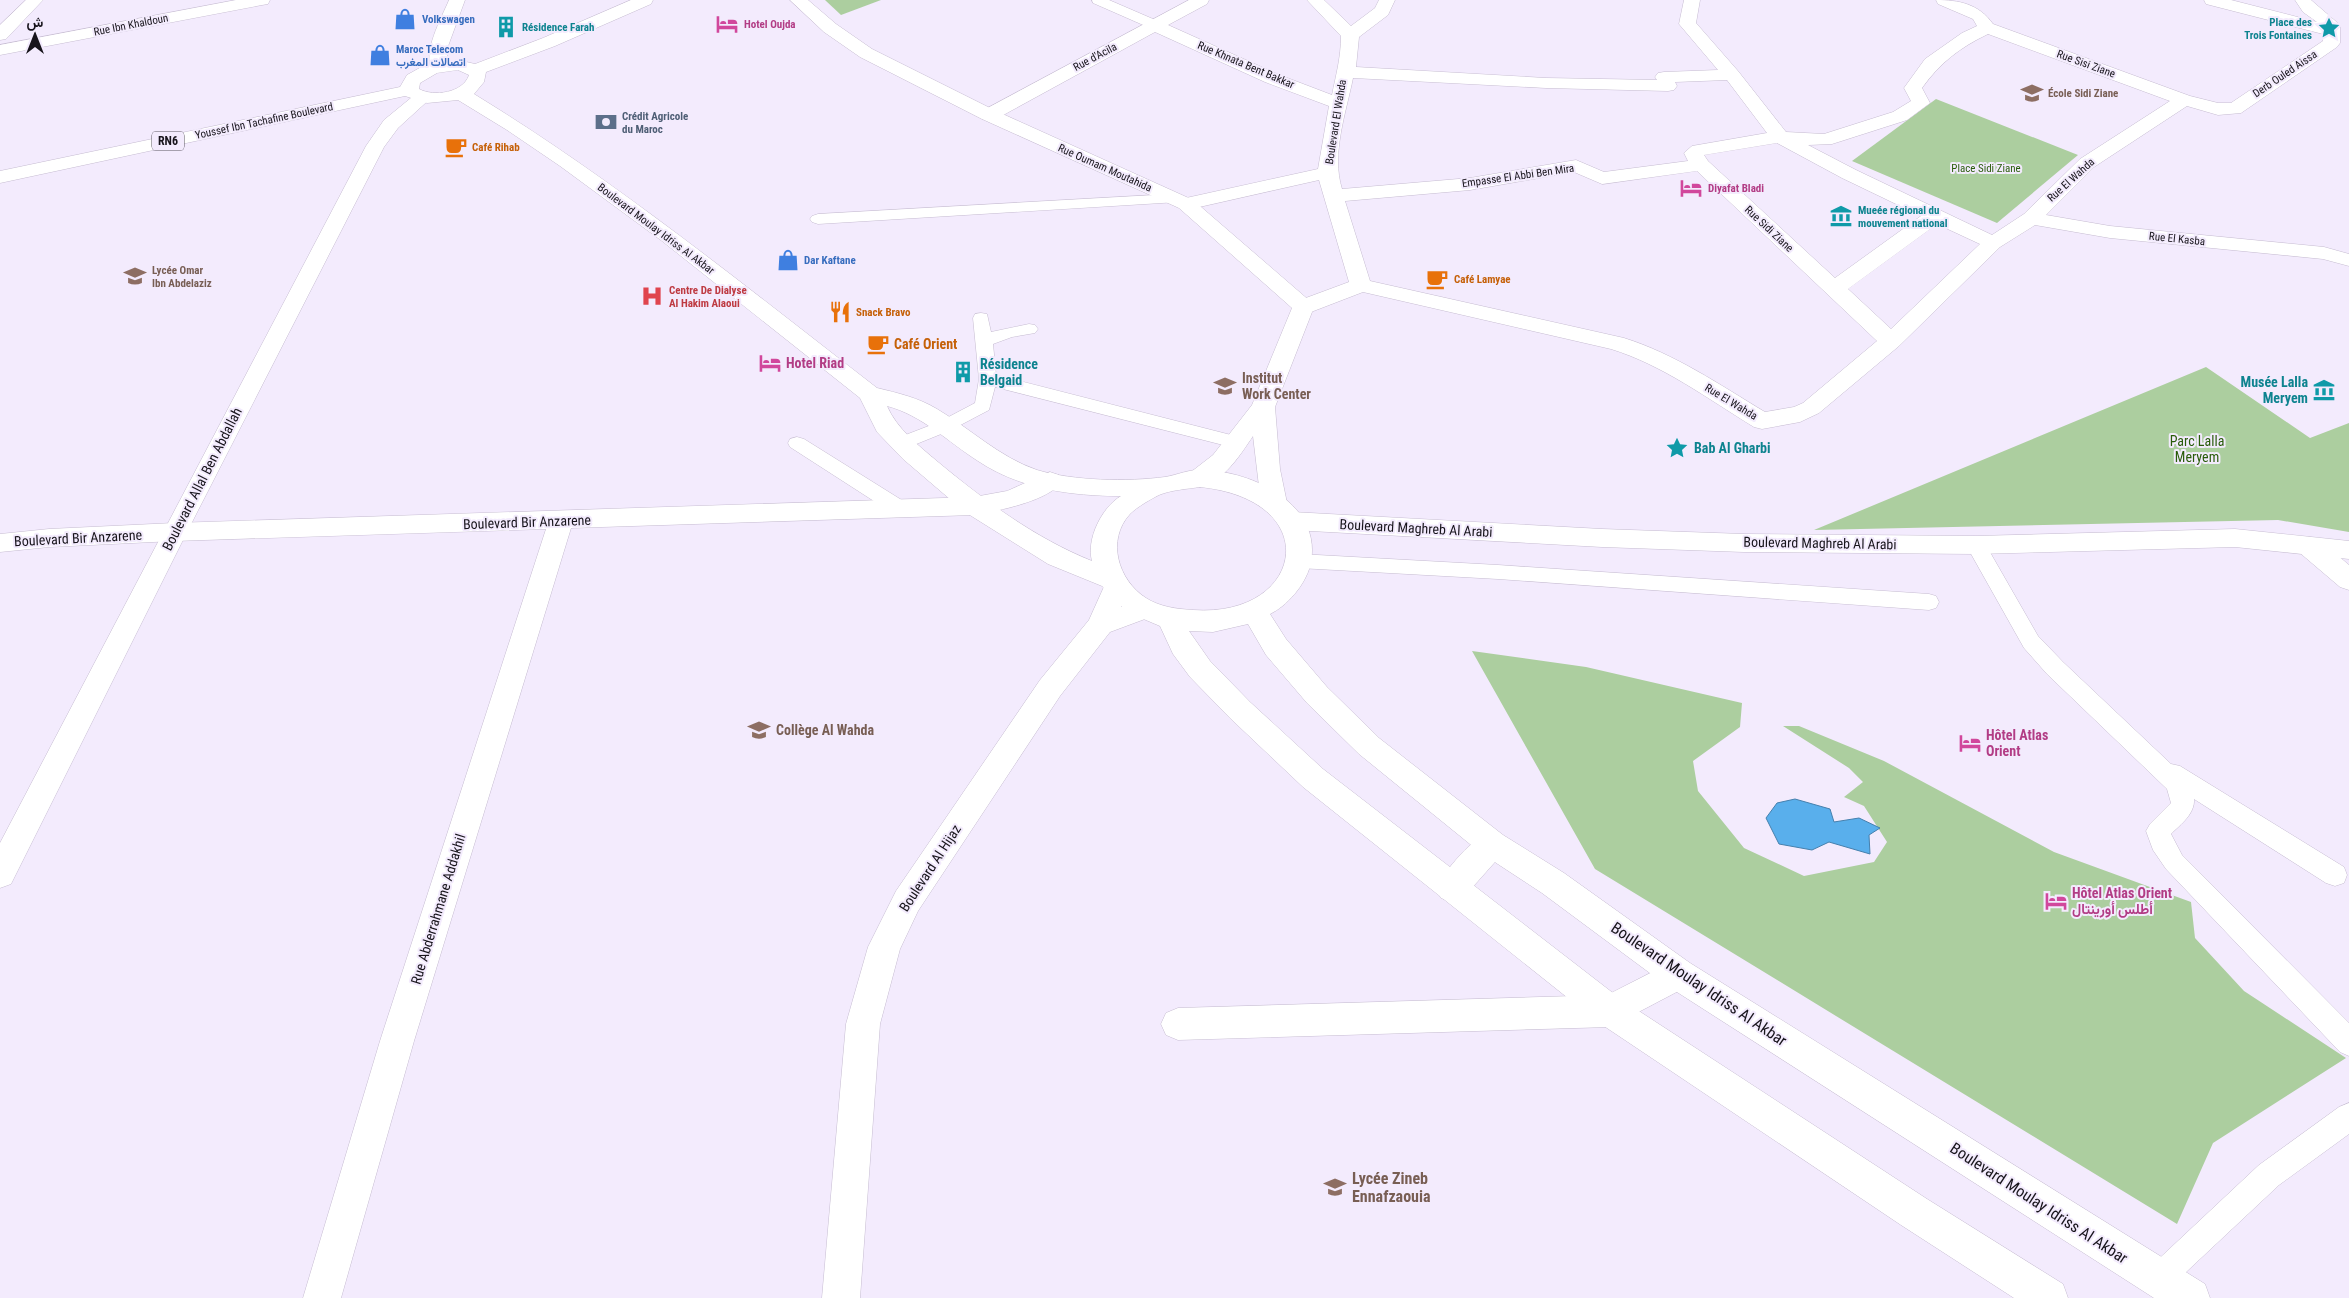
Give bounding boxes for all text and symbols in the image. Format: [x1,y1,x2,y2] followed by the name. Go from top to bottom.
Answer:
[392,6,418,32] shop icon: Volkswagen
[10,10,60,60] north arrow
[93,11,169,39] street label: Rue Ibn Khaldoun
[714,11,740,37] hotel icon: Hotel Oujda
[422,13,475,26] place label: Volkswagen
[27,14,44,31] text: ش
[493,14,519,40] building icon: Résidence Farah
[2316,15,2342,41] place icon: Place des Trois Fontaines
[2244,16,2312,42] place label: Place des Trois Fontaines
[744,18,796,31] place label: Hotel Oujda
[522,21,594,34] place label: Résidence Farah
[1196,39,1297,92] street label: Rue Khnata Bent Bakkar
[1071,40,1119,74] street label: Rue d'Acila
[367,42,393,68] shop icon: Maroc Telecom اتصالات المغرب
[396,43,466,69] place label: Maroc Telecom اتصالات المغرب
[2055,47,2117,81] street label: Rue Sisi Ziane
[2250,48,2320,100] street label: Derb Ouled Aissa
[1323,79,1349,165] street label: Boulevard El Wahda
[2019,80,2045,106] school or university icon: École Sidi Ziane
[2048,87,2118,100] place label: École Sidi Ziane
[194,100,334,142] street label: Youssef Ibn Tachafine Boulevard
[593,109,619,135] bank icon: Crédit Agricole du Maroc
[622,110,688,136] place label: Crédit Agricole du Maroc
[152,132,184,150] road number: RN6
[443,134,469,160] cafe icon: Café Rihab
[472,141,520,154] place label: Café Rihab
[1056,141,1154,195] street label: Rue Oumam Moutahida
[2045,155,2097,205] street label: Rue El Wahda
[1461,162,1575,190] street label: Empasse El Abbi Ben Mira
[1951,162,2021,175] park label: Place Sidi Ziane
[1678,175,1704,201] hotel icon: Diyafat Bladi
[595,181,717,278] street label: Boulevard Moulay Idriss Al Akbar
[1708,182,1764,195] place label: Diyafat Bladi
[1742,203,1796,255] street label: Rue Sidi Ziane
[1828,203,1854,229] museum icon: Mueée régional du mouvement national
[1858,204,1948,230] place label: Mueée régional du mouvement national
[2148,230,2206,248] street label: Rue El Kasba
[775,247,801,273] shop icon: Dar Kaftane
[804,254,856,267] place label: Dar Kaftane
[122,263,148,289] school or university icon: Lycée Omar Ibn Abdelaziz
[152,264,212,290] place label: Lycée Omar Ibn Abdelaziz
[1424,266,1450,292] cafe icon: Café Lamyae
[1454,273,1511,286] place label: Café Lamyae
[639,283,665,309] hospital icon: Centre De Dialyse Al Hakim Alaoui
[669,284,747,310] place label: Centre De Dialyse Al Hakim Alaoui
[827,299,853,325] restaurant icon: Snack Bravo
[856,306,911,319] place label: Snack Bravo
[865,331,891,357] cafe icon: Café Orient
[894,336,957,352] place label: Café Orient
[757,350,783,376] hotel icon: Hotel Riad
[786,355,844,371] place label: Hotel Riad
[980,356,1038,388] place label: Résidence Belgaid
[950,359,976,385] building icon: Résidence Belgaid
[1242,370,1311,402] place label: Institut Work Center
[1212,373,1238,399] school or university icon: Institut Work Center
[2241,374,2308,406] place label: Musée Lalla Meryem
[2311,377,2337,403] museum icon: Musée Lalla Meryem
[1702,381,1760,423] street label: Rue El Wahda
[159,405,245,553] street label: Boulevard Allal Ben Abdallah
[2170,433,2224,465] park label: Parc Lalla Meryem
[1664,435,1690,461] place icon: Bab Al Gharbi
[1694,440,1771,456] place label: Bab Al Gharbi
[463,512,592,532] street label: Boulevard Bir Anzarene
[1339,516,1493,540] street label: Boulevard Maghreb Al Arabi
[14,527,143,549] street label: Boulevard Bir Anzarene
[1743,534,1897,552] street label: Boulevard Maghreb Al Arabi
[746,717,772,743] school or university icon: Collège Al Wahda
[776,722,874,738] place label: Collège Al Wahda
[1986,727,2048,759] place label: Hôtel Atlas Orient
[1957,730,1983,756] hotel icon: Hôtel Atlas Orient
[896,822,964,914] street label: Boulevard Al Hijaz
[408,832,468,986] street label: Rue Abderrahmane Addakhil
[2072,885,2172,918] place label: Hôtel Atlas Orient أطلس أورينتال
[2043,888,2069,914] hotel icon: Hôtel Atlas Orient أطلس أورينتال
[1608,918,1791,1050] street label: Boulevard Moulay Idriss Al Akbar
[1947,1138,2131,1268] street label: Boulevard Moulay Idriss Al Akbar
[1352,1169,1431,1206] place label: Lycée Zineb Ennafzaouia
[1322,1174,1348,1200] school or university icon: Lycée Zineb Ennafzaouia

